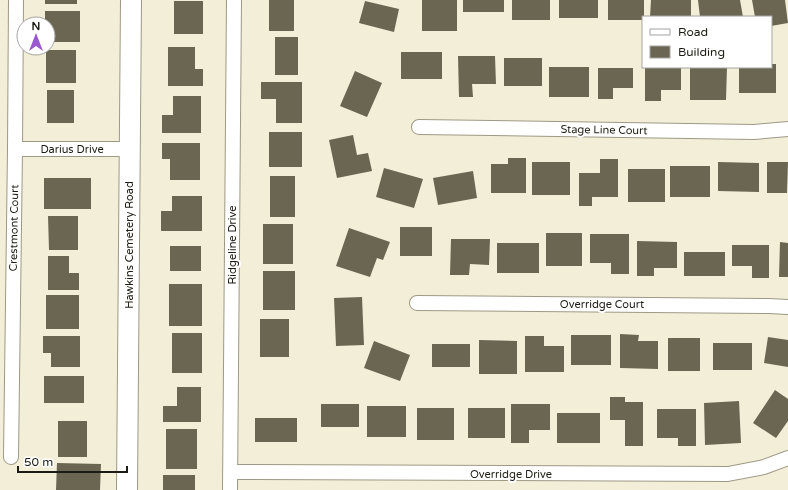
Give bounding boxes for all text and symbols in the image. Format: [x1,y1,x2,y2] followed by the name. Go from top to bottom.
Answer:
[16,16,56,56] north arrow
[642,16,772,68] legend
[32,20,40,33] text: N
[678,25,708,39] text: Road
[678,45,725,59] text: Building
[560,123,648,137] street label: Stage Line Court
[40,143,104,156] street label: Darius Drive
[123,181,136,309] street label: Hawkins Cemetery Road
[7,184,21,272] street label: Crestmont Court
[226,205,239,285] street label: Ridgeline Drive
[560,298,644,311] street label: Overridge Court
[18,448,127,474] scale bar
[24,455,53,469] text: 50 m
[470,468,552,481] street label: Overridge Drive

